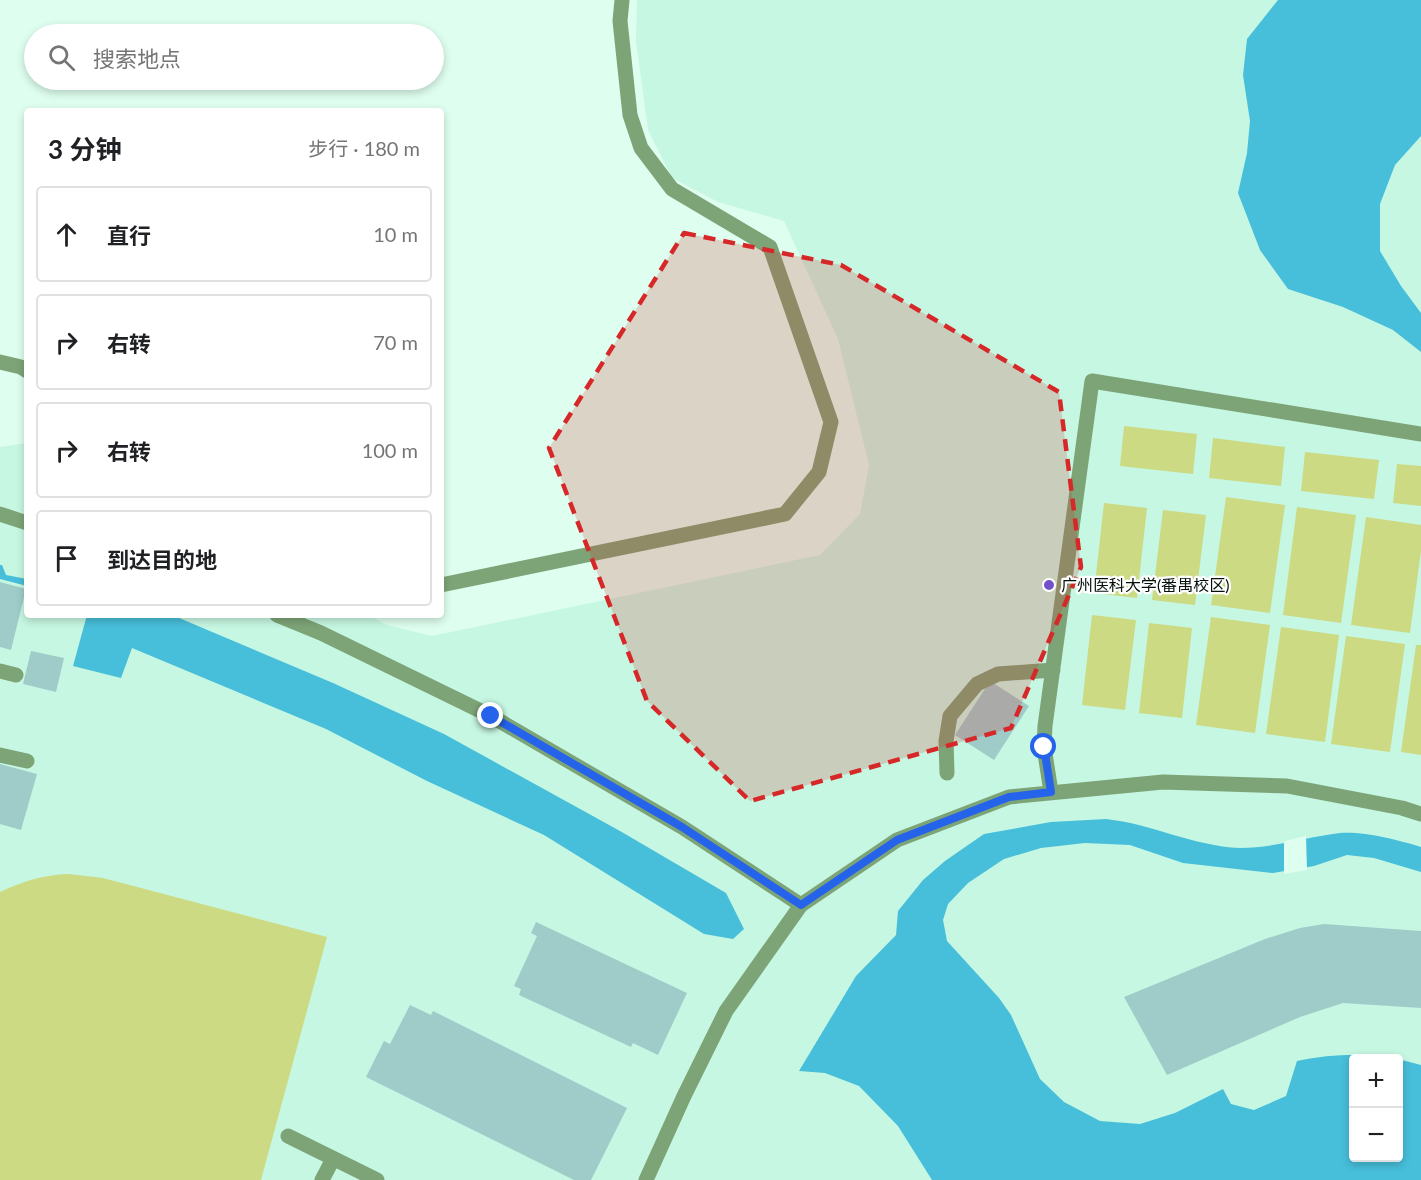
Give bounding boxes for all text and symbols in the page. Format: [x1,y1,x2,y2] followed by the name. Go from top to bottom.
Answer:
[24,24,444,90] search box
[45,41,78,74] icon: search
[93,45,181,72] text: 搜索地点
[48,133,121,165] text: 3 分钟
[308,136,420,160] text: 步行 · 180 m
[50,218,83,251] icon: ahead
[107,222,151,249] text: 直行
[373,222,418,246] text: 10 m
[50,326,83,359] icon: right
[107,330,151,357] text: 右转
[373,330,418,354] text: 70 m
[50,434,83,467] icon: right
[107,438,151,465] text: 右转
[362,438,418,462] text: 100 m
[50,542,83,575] icon: arrive
[107,546,217,573] text: 到达目的地
[1061,575,1230,594] place label: 广州医科大学(番禺校区)
[1042,578,1056,592] marker: 广州医科大学(番禺校区)
[477,702,503,728] route end
[1030,733,1056,759] route start
[1349,1054,1403,1162] map controls
[1349,1054,1403,1108] button: +
[1349,1108,1403,1162] button: −

